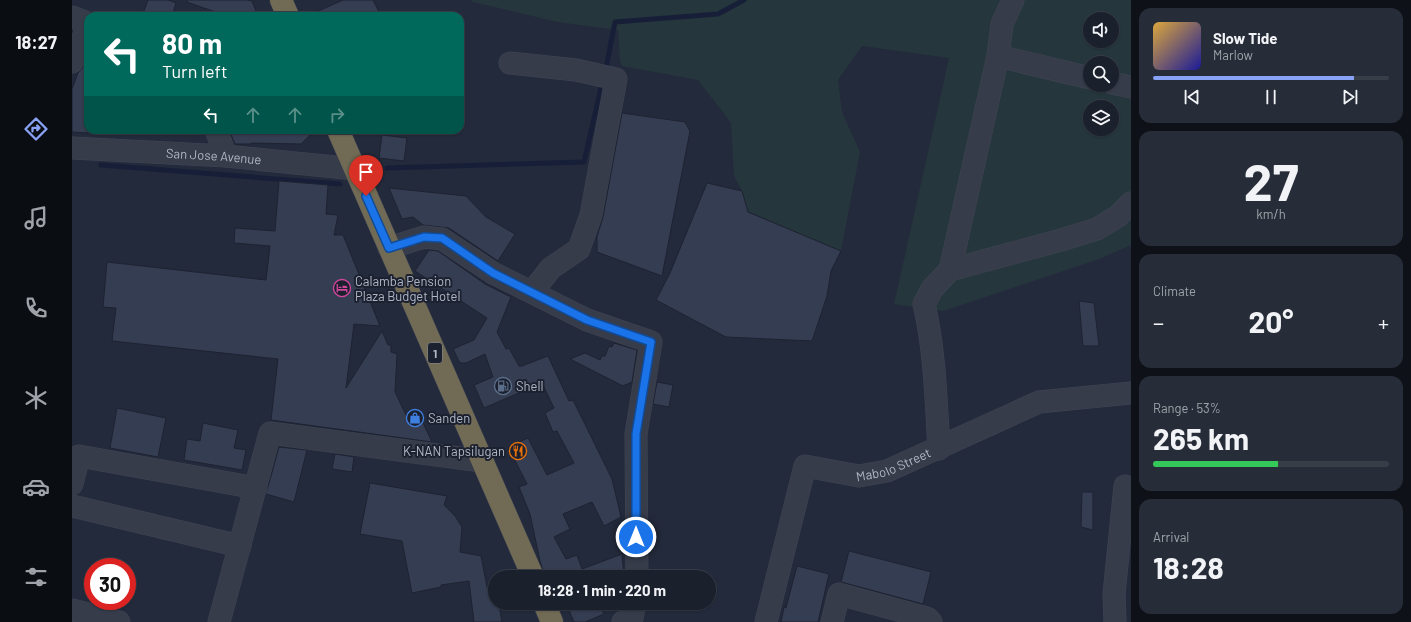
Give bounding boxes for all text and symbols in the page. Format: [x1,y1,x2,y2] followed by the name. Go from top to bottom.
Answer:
[1083,12,1119,136] map controls
[1083,12,1119,48] button: sound
[162,26,222,60] text: 80 m
[96,28,148,80] icon: left
[1213,29,1277,47] text: Slow Tide
[15,31,57,53] text: 18:27
[1213,47,1253,63] text: Marlow
[1083,56,1119,92] button: search
[162,60,228,82] text: Turn left
[1181,86,1203,108] icon: previous
[1260,86,1282,108] icon: pause
[1339,86,1361,108] icon: next
[1083,100,1119,136] button: layers
[200,104,222,126] icon: left
[242,104,264,126] icon: ahead
[284,104,306,126] icon: ahead
[326,104,348,126] icon: right
[22,115,50,143] icon: directions
[166,145,262,168] street label: San Jose Avenue
[1244,149,1298,211] text: 27
[349,155,383,196] pin
[355,161,377,183] icon: arrive
[22,204,50,232] icon: music
[1256,206,1286,222] text: km/h
[355,273,460,304] place label: Calamba Pension Plaza Budget Hotel
[332,278,352,298] hotel icon: Calamba Pension Plaza Budget Hotel
[1153,283,1196,299] text: Climate
[22,294,50,322] icon: phone
[1248,303,1294,339] text: 20°
[1153,309,1164,335] text: −
[1378,309,1389,335] text: +
[428,343,442,363] road number: 1
[493,376,513,396] fuel station icon: Shell
[516,378,543,394] place label: Shell
[22,384,50,412] icon: climate
[1153,400,1221,416] text: Range · 53%
[405,408,425,428] shop icon: Sanden
[428,410,470,426] place label: Sanden
[1153,420,1249,456] text: 265 km
[508,441,528,461] restaurant icon: K-NAN Tapsilugan
[403,443,505,459] place label: K-NAN Tapsilugan
[855,444,933,484] street label: Mabolo Street
[22,473,50,501] icon: car
[615,516,657,558] position arrow
[1153,529,1189,545] text: Arrival
[1153,549,1224,585] text: 18:28
[84,558,136,610] speed limit sign: 30
[22,563,50,591] icon: filters
[538,581,666,599] text: 18:28 · 1 min · 220 m

